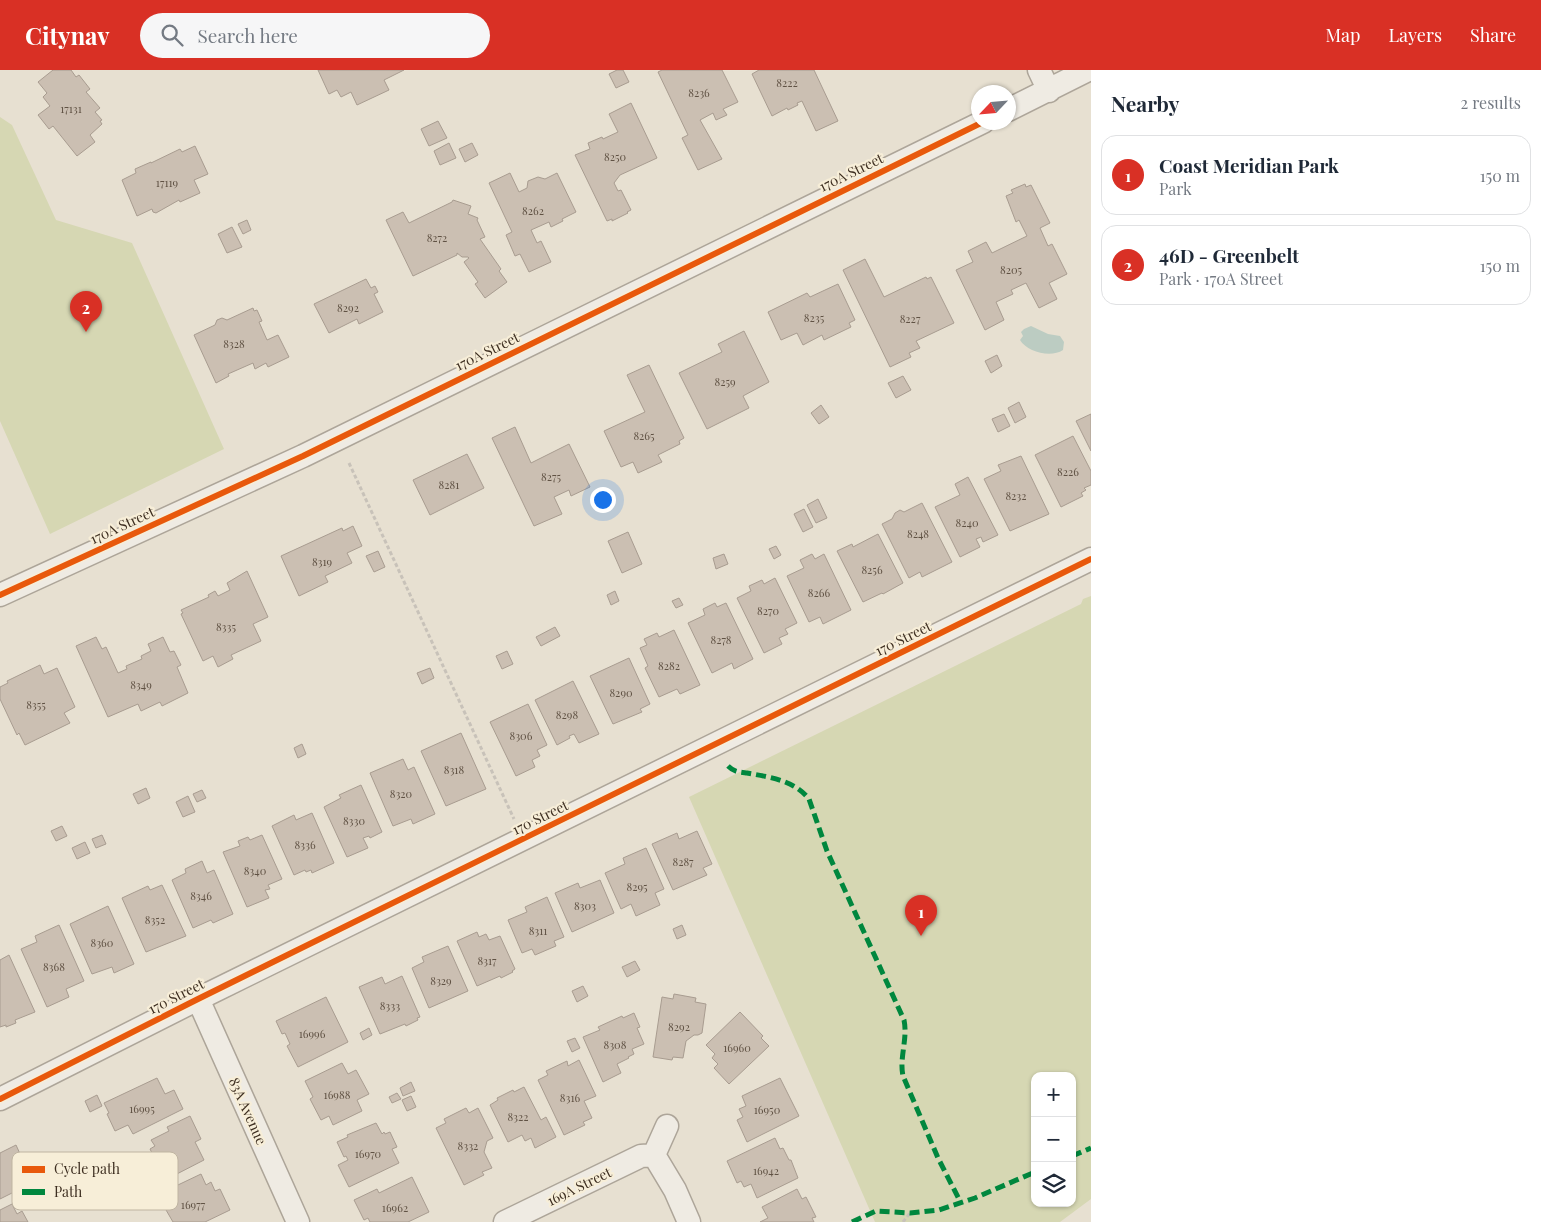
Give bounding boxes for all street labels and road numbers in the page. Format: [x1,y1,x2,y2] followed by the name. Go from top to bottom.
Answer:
[816,148,887,196] street label: 170A Street
[452,327,523,375] street label: 170A Street
[87,501,158,548] street label: 170A Street
[872,616,935,660] street label: 170 Street
[509,795,572,839] street label: 170 Street
[145,973,208,1018] street label: 170 Street
[225,1074,271,1148] street label: 83A Avenue
[544,1162,615,1210] street label: 169A Street

